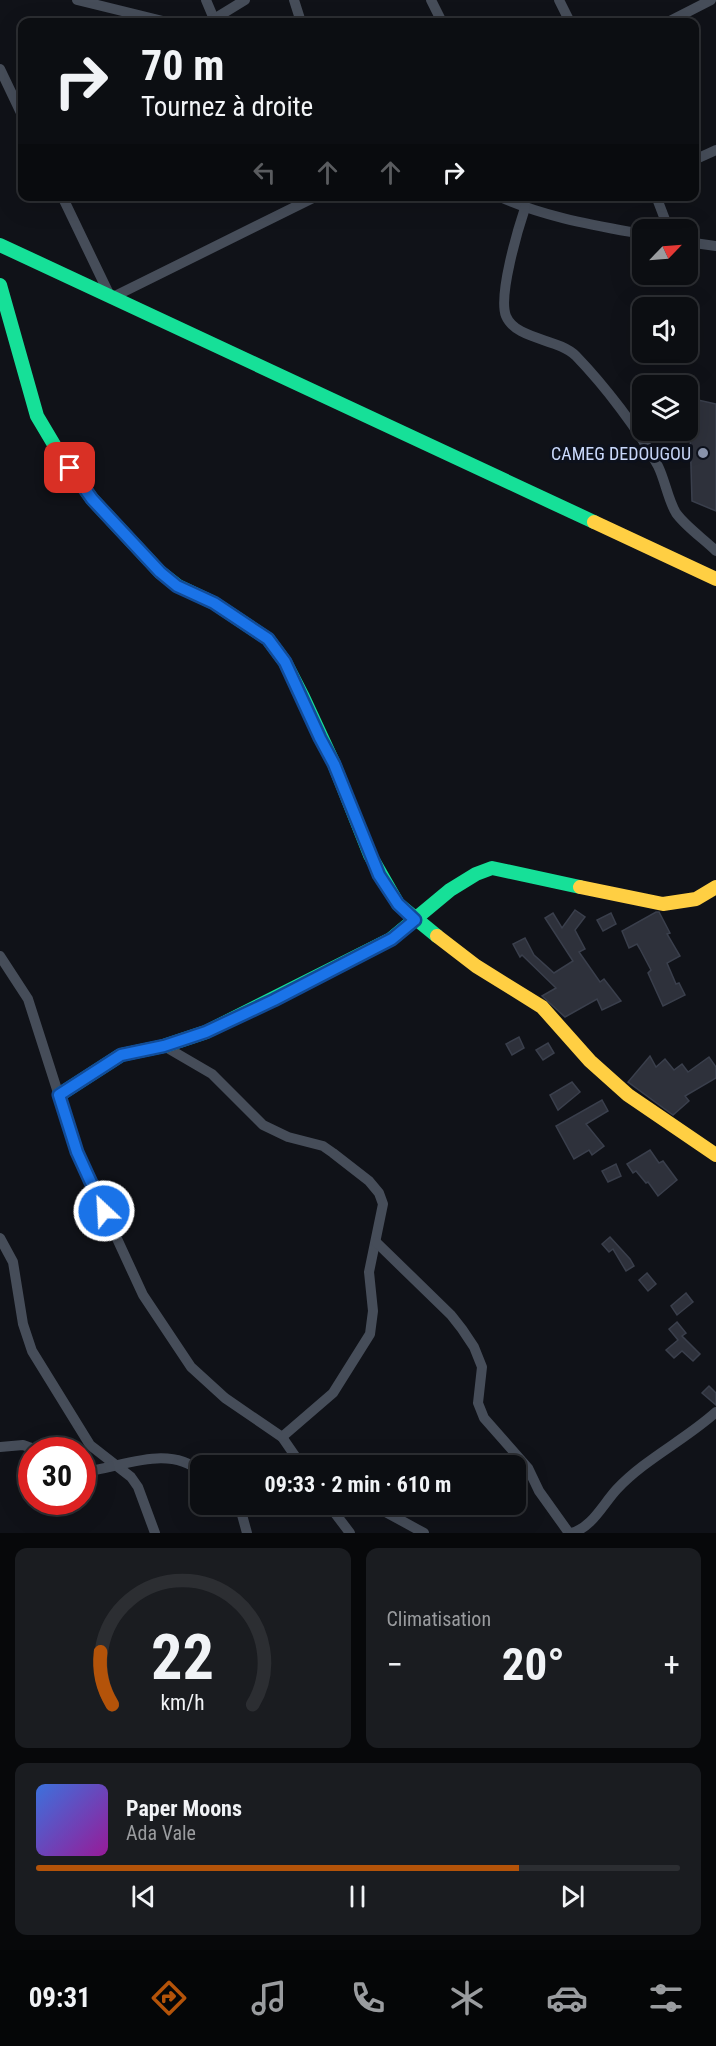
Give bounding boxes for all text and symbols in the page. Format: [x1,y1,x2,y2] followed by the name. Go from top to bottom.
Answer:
[141,41,224,90] text: 70 m
[42,42,120,120] icon: right
[141,91,313,123] text: Tournez à droite
[248,156,281,189] icon: left
[311,156,344,189] icon: ahead
[374,156,407,189] icon: ahead
[437,156,470,189] icon: right
[632,219,698,285] north arrow
[632,219,698,441] map controls
[632,297,698,363] button: sound
[632,375,698,441] button: layers
[44,442,95,493] pin
[551,443,691,464] place label: CAMEG DEDOUGOU
[696,446,710,460] marker: CAMEG DEDOUGOU
[53,451,86,484] icon: arrive
[72,1179,136,1243] position arrow
[18,1437,96,1515] speed limit sign: 30
[265,1472,451,1497] text: 09:33 · 2 min · 610 m
[387,1607,491,1631] text: Climatisation
[151,1621,214,1694] text: 22
[502,1638,565,1691] text: 20°
[387,1645,403,1684] text: −
[664,1645,680,1684] text: +
[161,1690,205,1715] text: km/h
[126,1796,242,1821] text: Paper Moons
[126,1821,196,1845] text: Ada Vale
[127,1880,160,1913] icon: previous
[341,1880,374,1913] icon: pause
[556,1880,589,1913] icon: next
[148,1977,190,2019] icon: directions
[248,1977,290,2019] icon: music
[347,1977,389,2019] icon: phone
[446,1977,488,2019] icon: climate
[546,1977,588,2019] icon: car
[645,1977,687,2019] icon: filters
[29,1982,91,2014] text: 09:31

